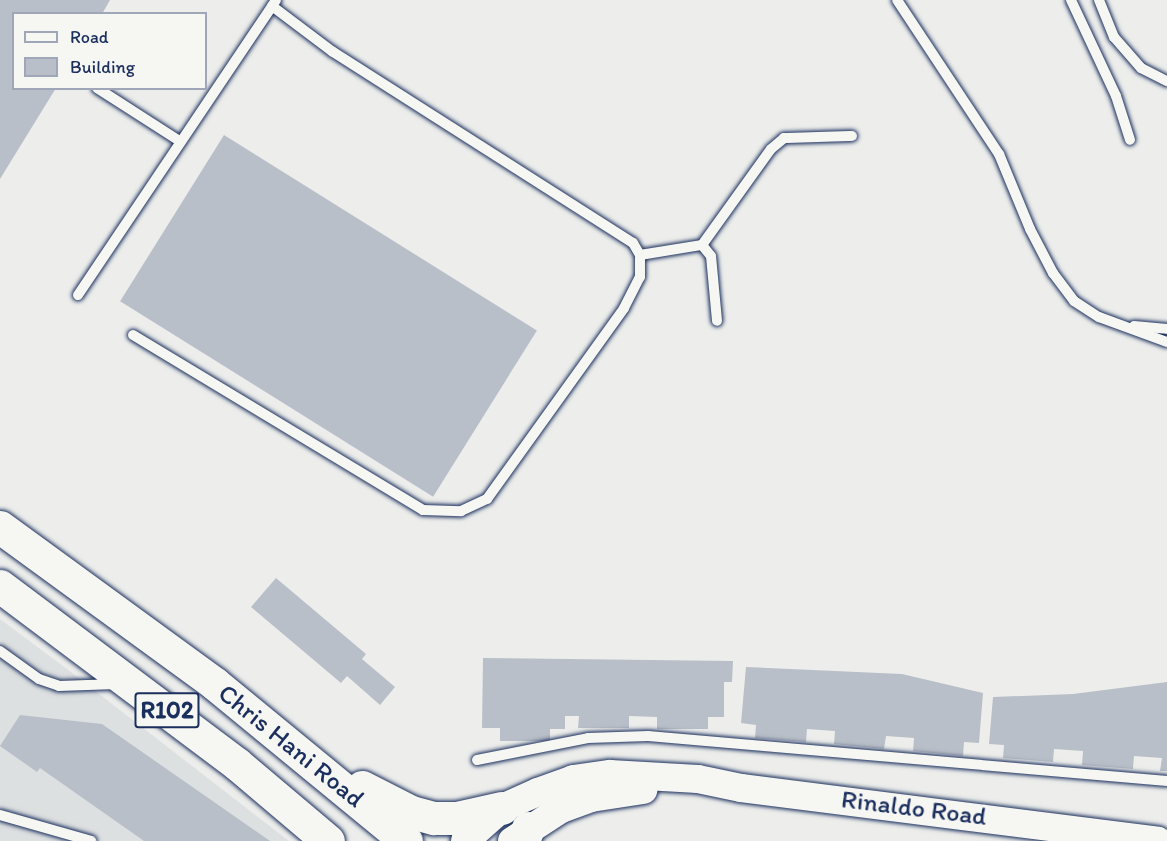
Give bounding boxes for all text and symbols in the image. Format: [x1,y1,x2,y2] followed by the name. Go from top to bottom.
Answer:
[12,12,207,90] legend
[70,26,109,48] text: Road
[70,56,135,78] text: Building
[211,677,371,815] street label: Chris Hani Road
[134,689,200,731] road number: R102
[839,784,989,832] street label: Rinaldo Road

